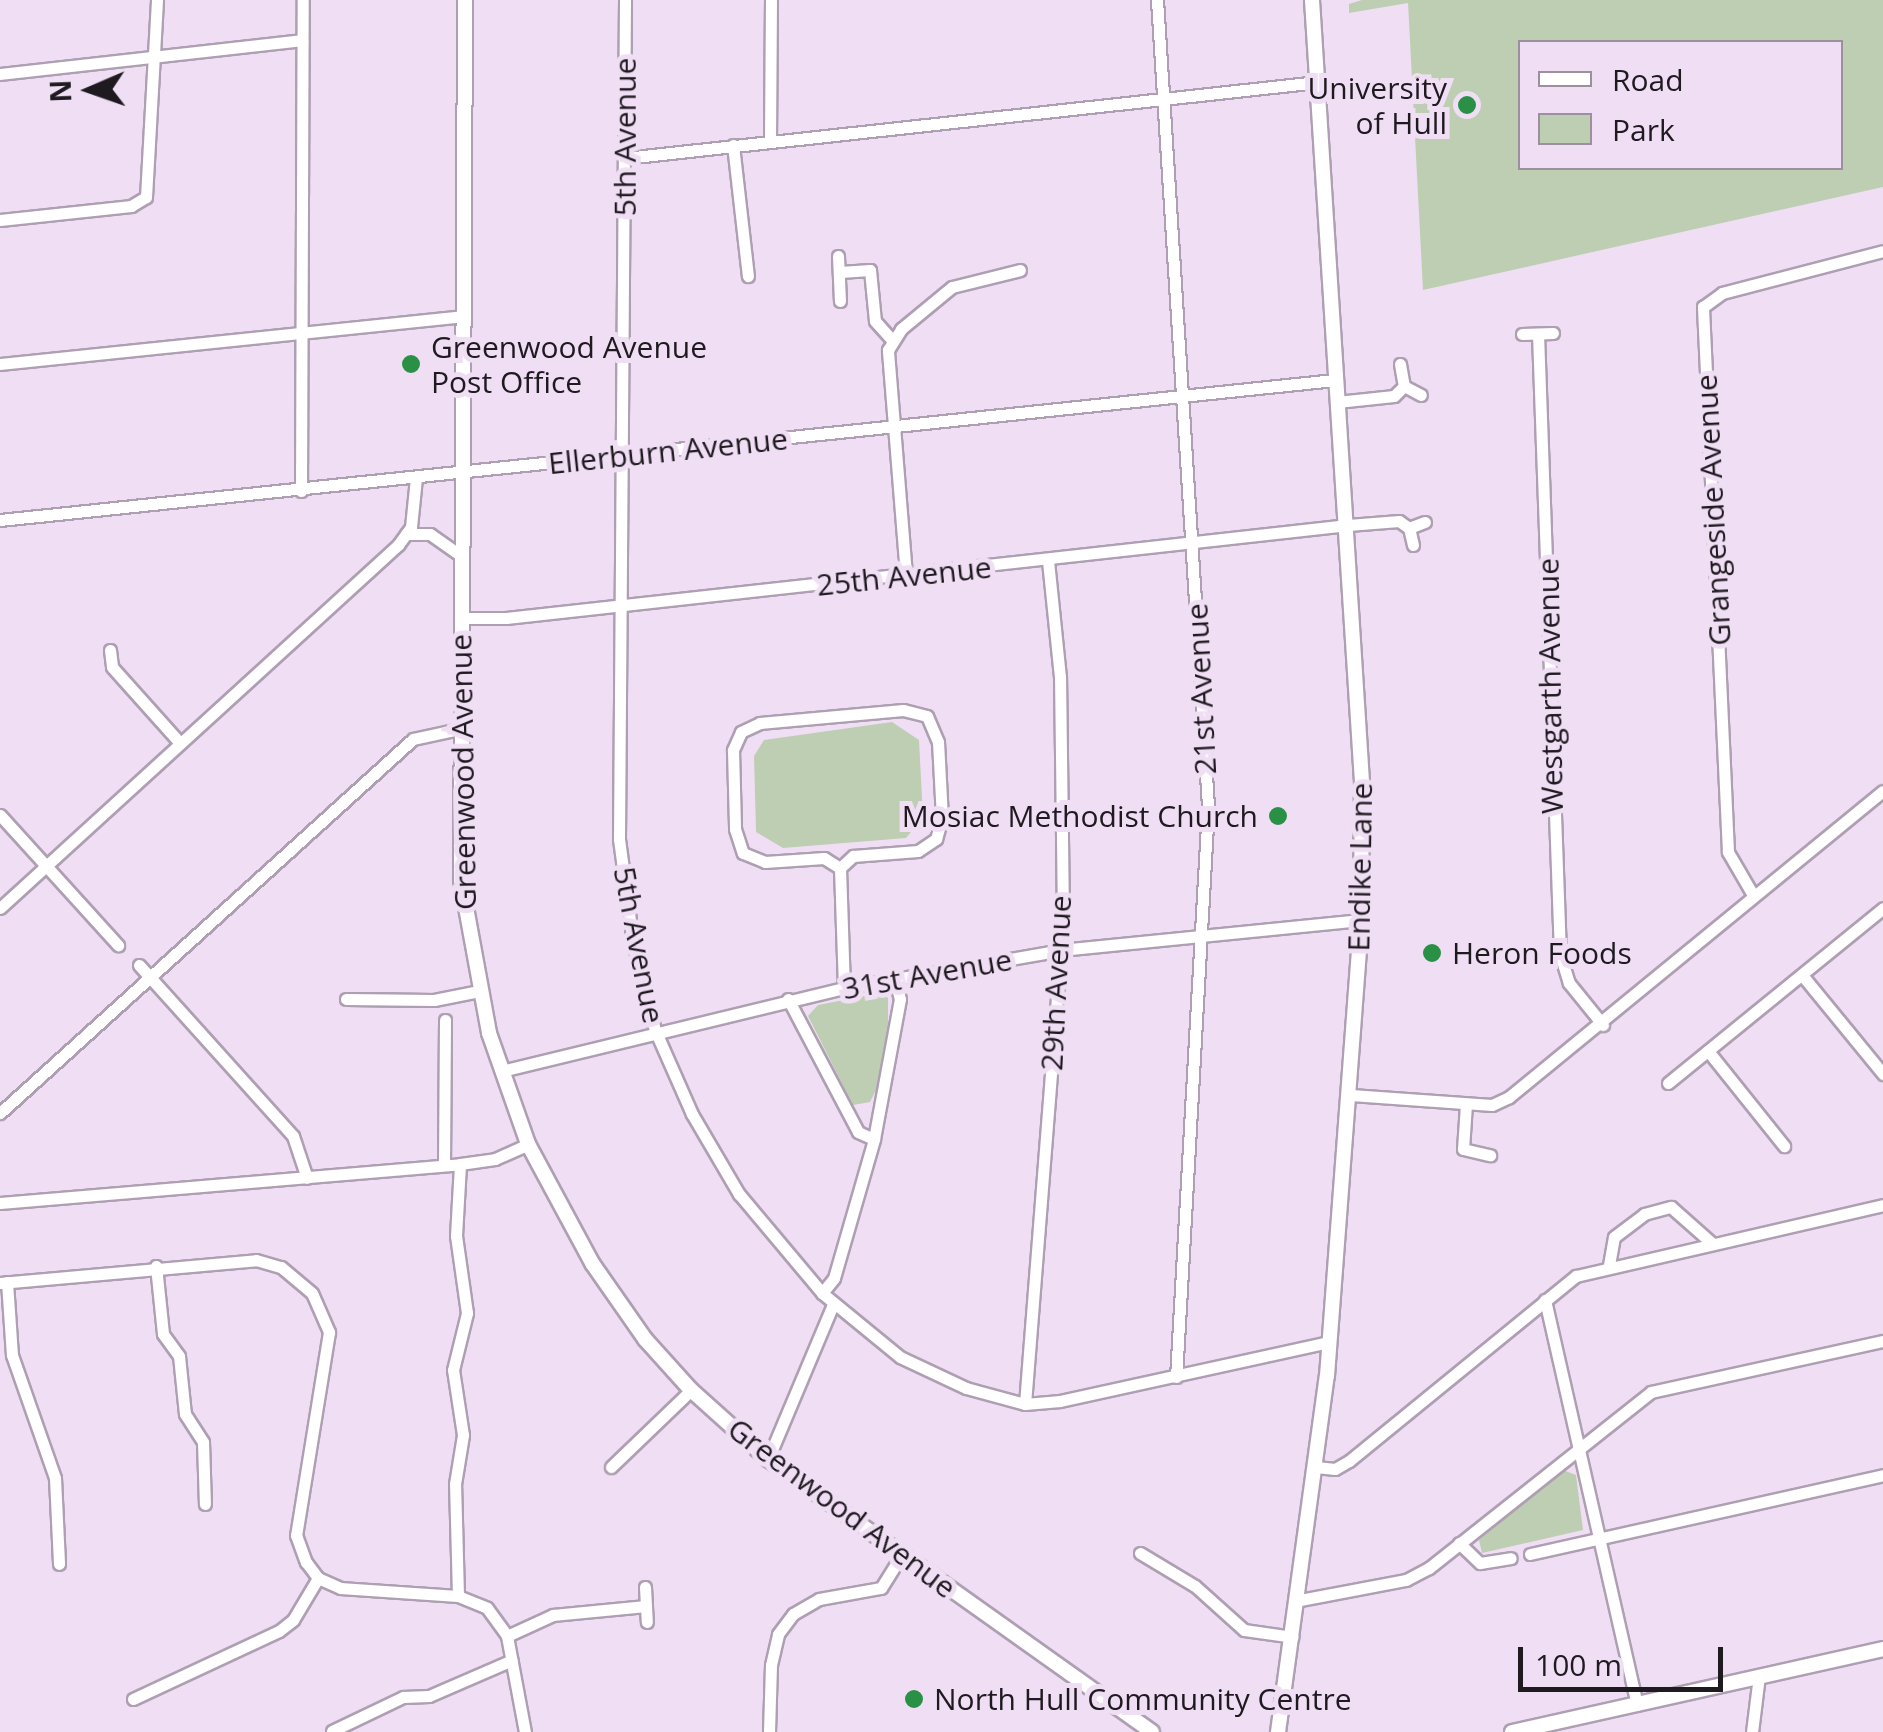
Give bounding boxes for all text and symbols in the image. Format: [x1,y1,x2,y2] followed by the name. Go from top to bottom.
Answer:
[40,40,140,140] north arrow
[1518,40,1843,170] legend
[607,58,643,216] street label: 5th Avenue
[1612,59,1684,100] text: Road
[1307,70,1447,140] place label: University of Hull
[41,79,79,103] text: N
[1456,94,1478,116] marker: University of Hull
[1612,109,1675,150] text: Park
[431,329,707,400] place label: Greenwood Avenue Post Office
[400,353,422,375] marker: Greenwood Avenue Post Office
[1688,373,1738,647] street label: Grangeside Avenue
[546,421,790,481] street label: Ellerburn Avenue
[815,549,993,603] street label: 25th Avenue
[1530,558,1570,814] street label: Westgarth Avenue
[1179,602,1223,776] street label: 21st Avenue
[443,634,483,910] street label: Greenwood Avenue
[1341,782,1379,952] street label: Endike Lane
[902,798,1258,834] place label: Mosiac Methodist Church
[1267,805,1289,827] marker: Mosiac Methodist Church
[606,864,672,1026] street label: 5th Avenue
[1033,894,1079,1072] street label: 29th Avenue
[1452,935,1632,971] place label: Heron Foods
[839,941,1015,1007] street label: 31st Avenue
[1421,942,1443,964] marker: Heron Foods
[721,1411,963,1605] street label: Greenwood Avenue
[1523,1627,1728,1689] scale bar
[1535,1644,1622,1685] text: 100 m
[934,1681,1352,1717] place label: North Hull Community Centre
[903,1688,925,1710] marker: North Hull Community Centre

